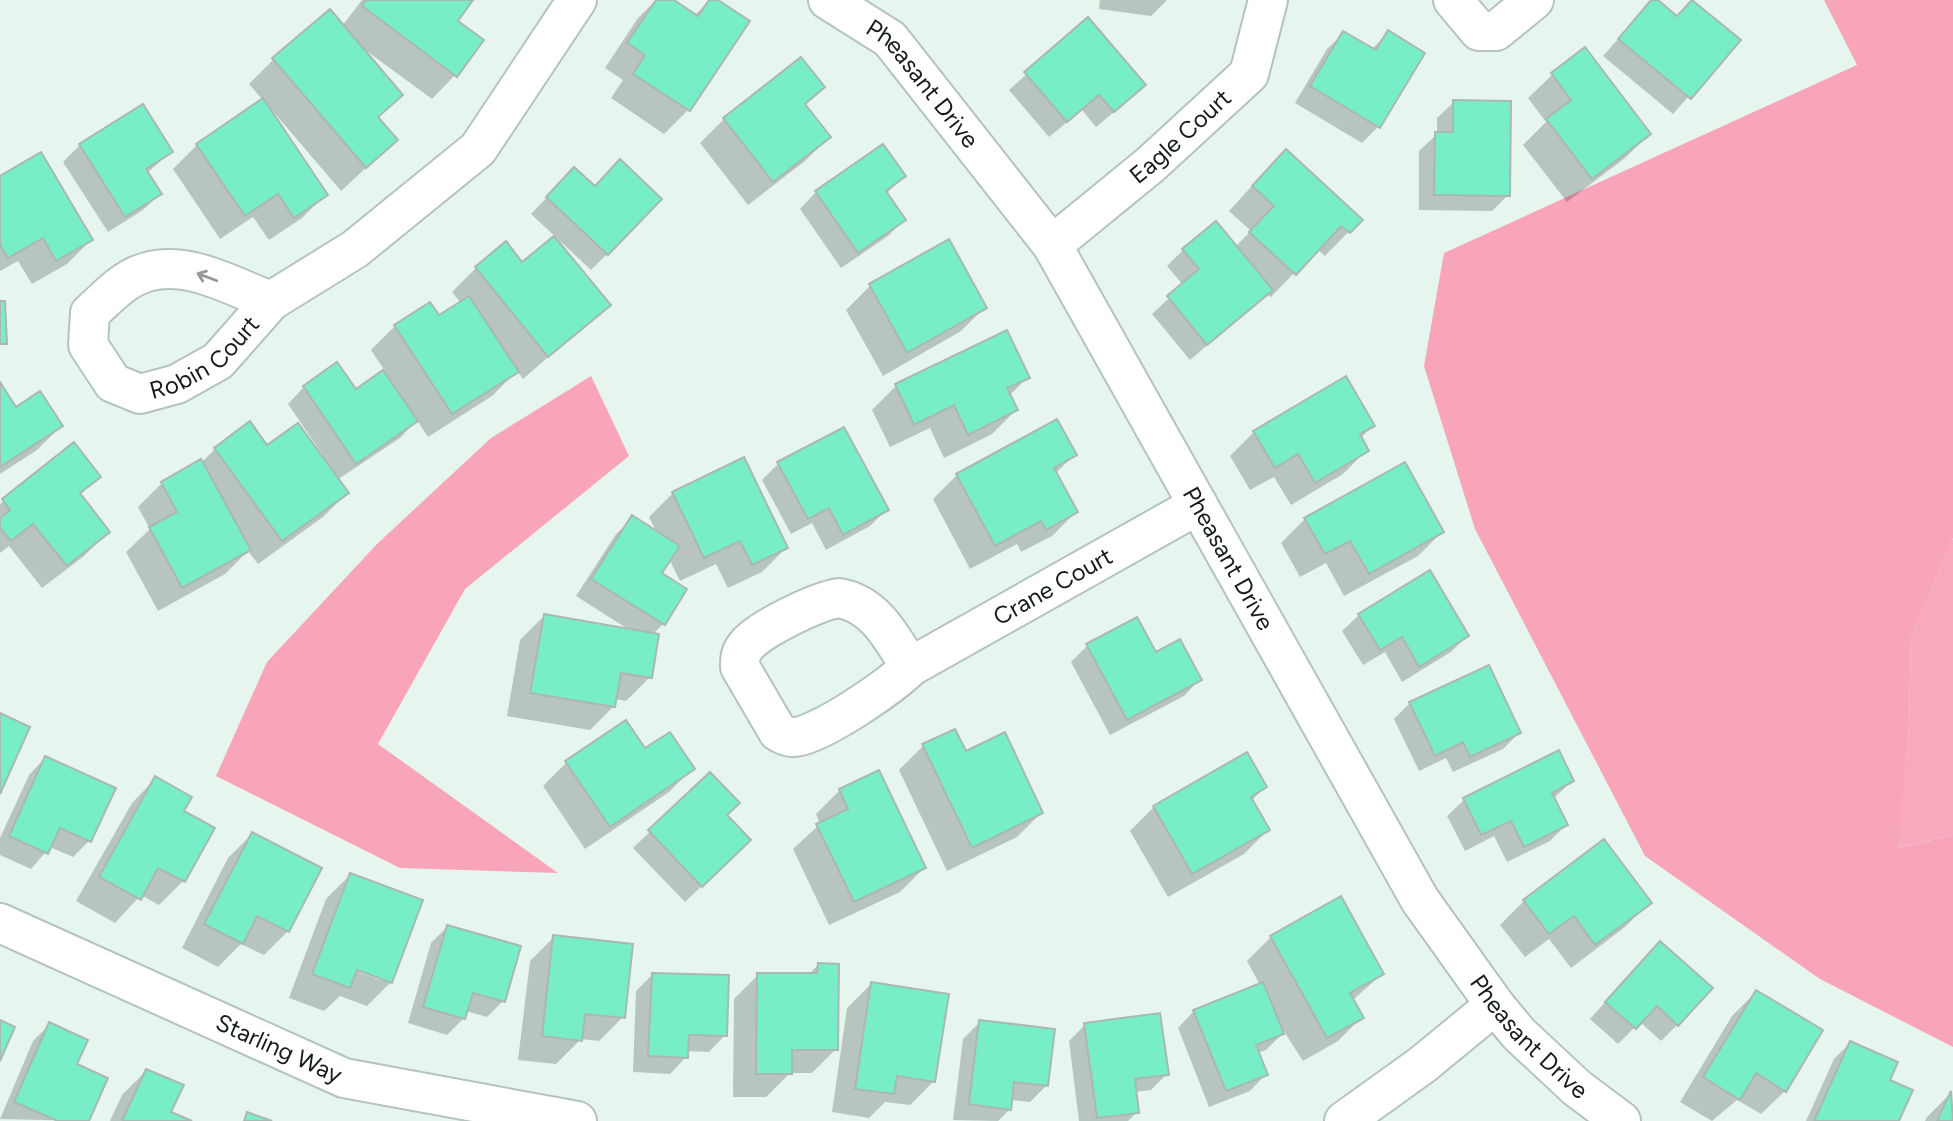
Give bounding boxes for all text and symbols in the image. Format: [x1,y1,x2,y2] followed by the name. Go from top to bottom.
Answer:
[861,13,985,154] street label: Pheasant Drive
[1124,83,1237,190] street label: Eagle Court
[197,269,219,282] one-way arrow
[146,310,265,405] street label: Robin Court
[1177,481,1280,635] street label: Pheasant Drive
[988,541,1117,631] street label: Crane Court
[1464,969,1594,1105] street label: Pheasant Drive
[212,1007,347,1089] street label: Starling Way

